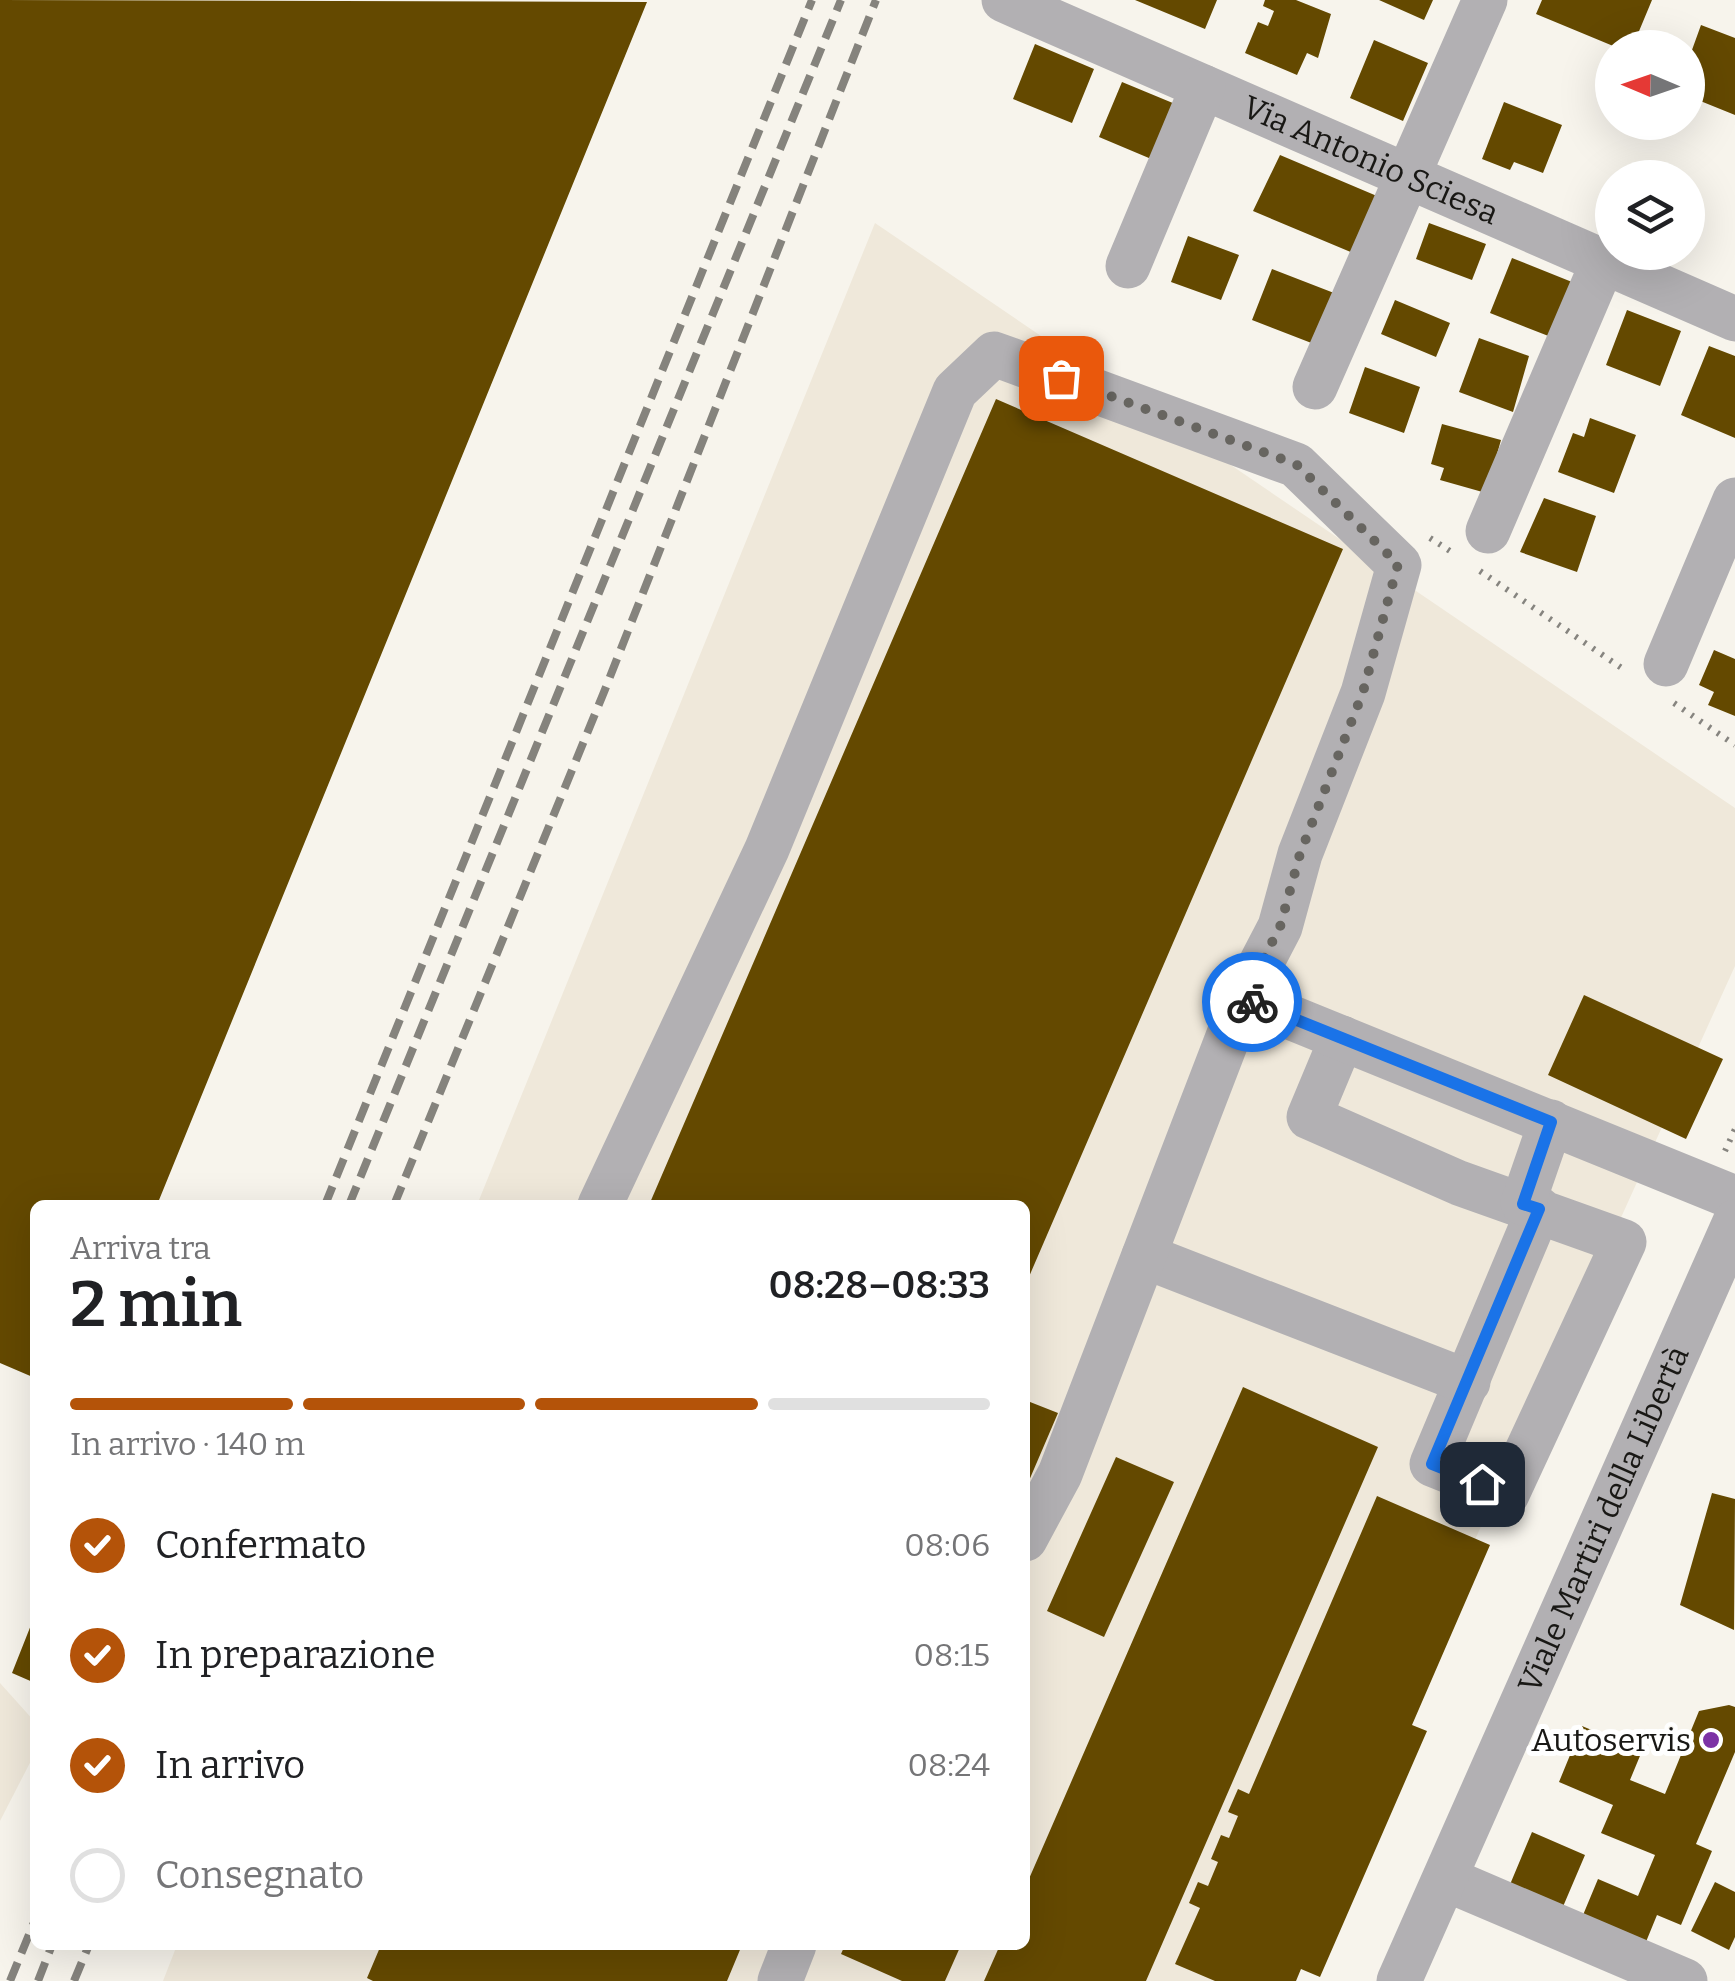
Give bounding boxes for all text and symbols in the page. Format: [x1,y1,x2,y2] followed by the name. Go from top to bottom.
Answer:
[1595,30,1705,140] north arrow
[1595,30,1705,270] map controls
[1237,88,1504,232] street label: Via Antonio Sciesa
[1595,160,1705,270] button: layers
[1019,336,1104,421] pin
[1034,351,1089,406] icon: bag
[1202,952,1302,1052] courier
[1225,975,1280,1030] icon: bike
[70,1229,211,1267] text: Arriva tra
[768,1262,990,1308] text: 08:28–08:33
[70,1265,242,1343] text: 2 min
[1510,1340,1697,1698] street label: Viale Martiri della Libertà
[70,1425,305,1463] text: In arrivo · 140 m
[1440,1442,1525,1527] pin
[1455,1457,1510,1512] icon: home
[70,1518,125,1573] icon: check
[155,1522,366,1568] text: Confermato
[904,1526,990,1564] text: 08:06
[70,1628,125,1683] icon: check
[155,1632,435,1678] text: In preparazione
[913,1636,990,1674] text: 08:15
[1531,1721,1691,1759] place label: Autoservis
[1700,1729,1722,1751] marker: Autoservis
[70,1738,125,1793] icon: check
[155,1742,305,1788] text: In arrivo
[907,1746,990,1784] text: 08:24
[155,1852,364,1898] text: Consegnato

